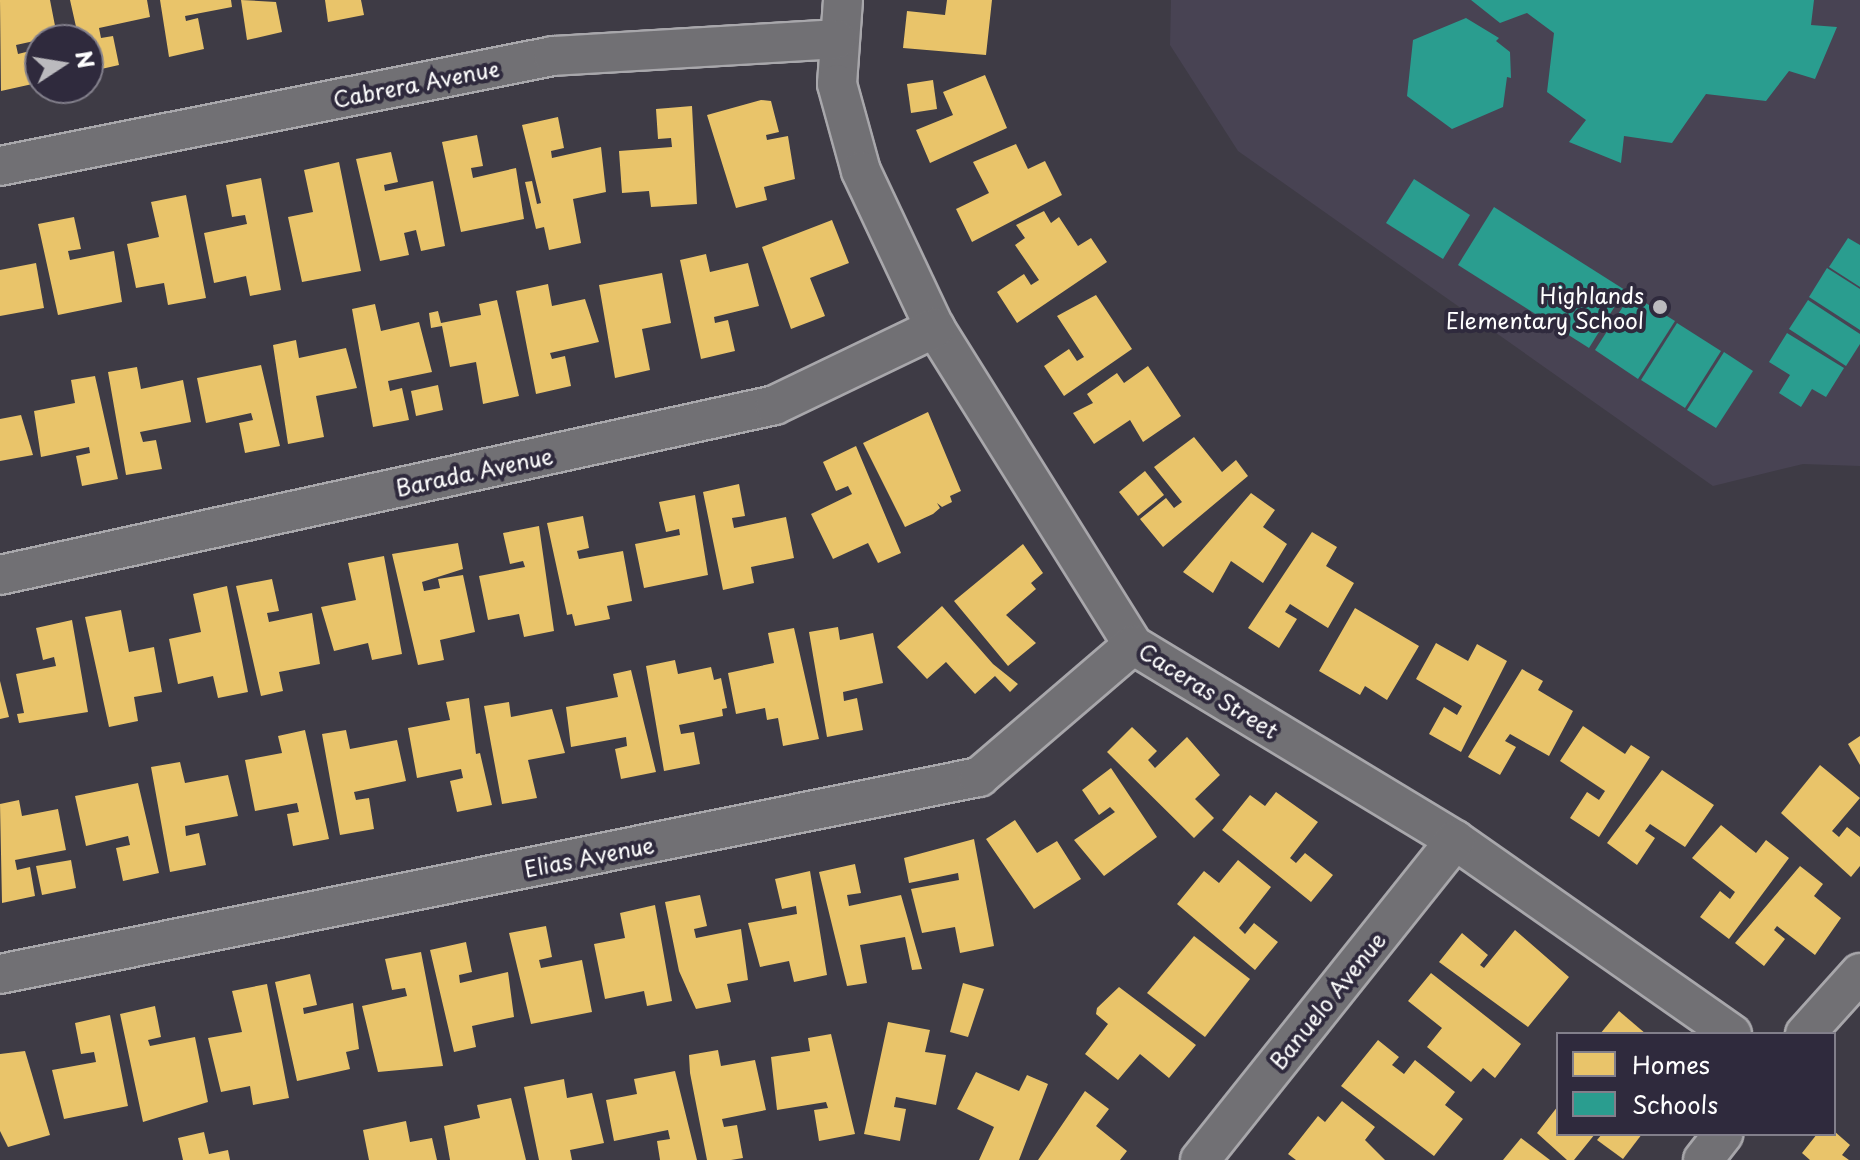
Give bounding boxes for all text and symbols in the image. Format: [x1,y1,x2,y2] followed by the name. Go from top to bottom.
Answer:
[24,24,104,104] north arrow
[68,47,104,71] text: N
[330,54,502,112] street label: Cabrera Avenue
[1446,281,1644,332] place label: Highlands Elementary School
[1651,298,1669,316] marker: Highlands Elementary School
[393,441,555,501] street label: Barada Avenue
[1134,637,1284,743] street label: Caceras Street
[522,831,656,881] street label: Elias Avenue
[1264,927,1390,1073] street label: Banuelo Avenue
[1556,1032,1836,1136] legend
[1632,1046,1710,1082] text: Homes
[1632,1086,1718,1122] text: Schools

